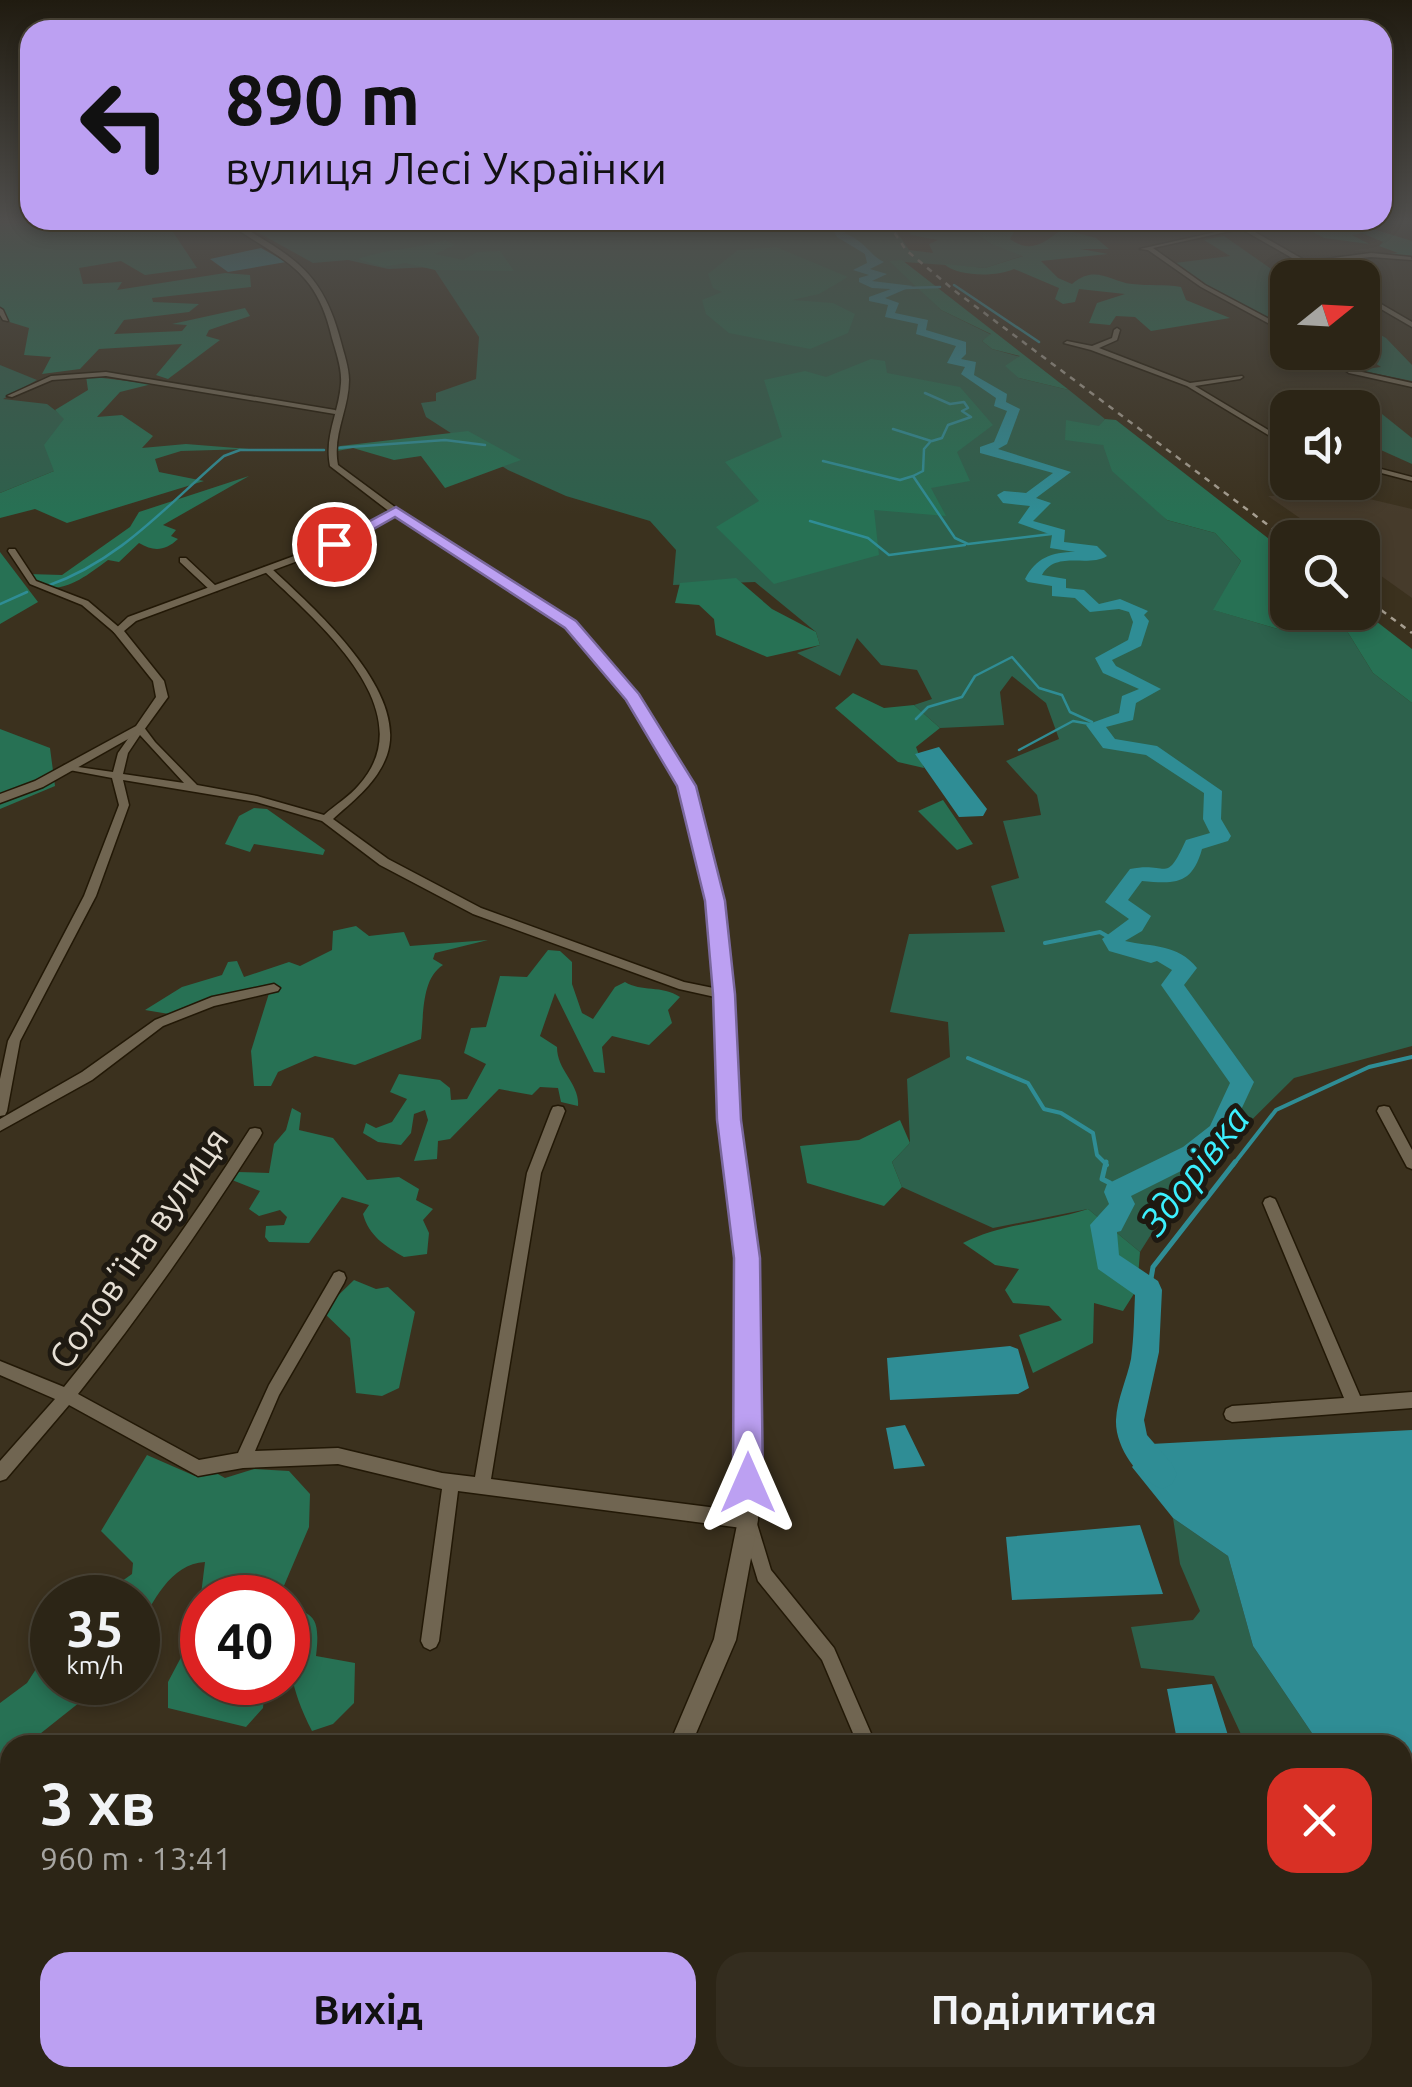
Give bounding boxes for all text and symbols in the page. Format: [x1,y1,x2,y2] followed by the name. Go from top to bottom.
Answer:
[60,60,190,190] icon: left
[225,60,420,138] text: 890 m
[225,142,667,193] text: вулиця Лесі Українки
[1270,260,1380,370] north arrow
[1270,260,1380,630] map controls
[1270,390,1380,500] button: sound
[292,502,377,587] pin
[307,517,362,572] icon: arrive
[1270,520,1380,630] button: search
[1130,1098,1257,1243] water label: Здорівка
[40,1120,236,1376] street label: Соловʼїна вулиця
[696,1431,800,1535] position arrow
[180,1575,310,1705] speed limit sign: 40
[67,1600,123,1656] text: 35
[66,1651,124,1679] text: km/h
[1267,1768,1372,1873] button: close
[40,1769,156,1836] text: 3 хв
[40,1840,232,1876] text: 960 m · 13:41
[40,1952,696,2067] button: Вихід
[716,1952,1372,2067] button: Поділитися

